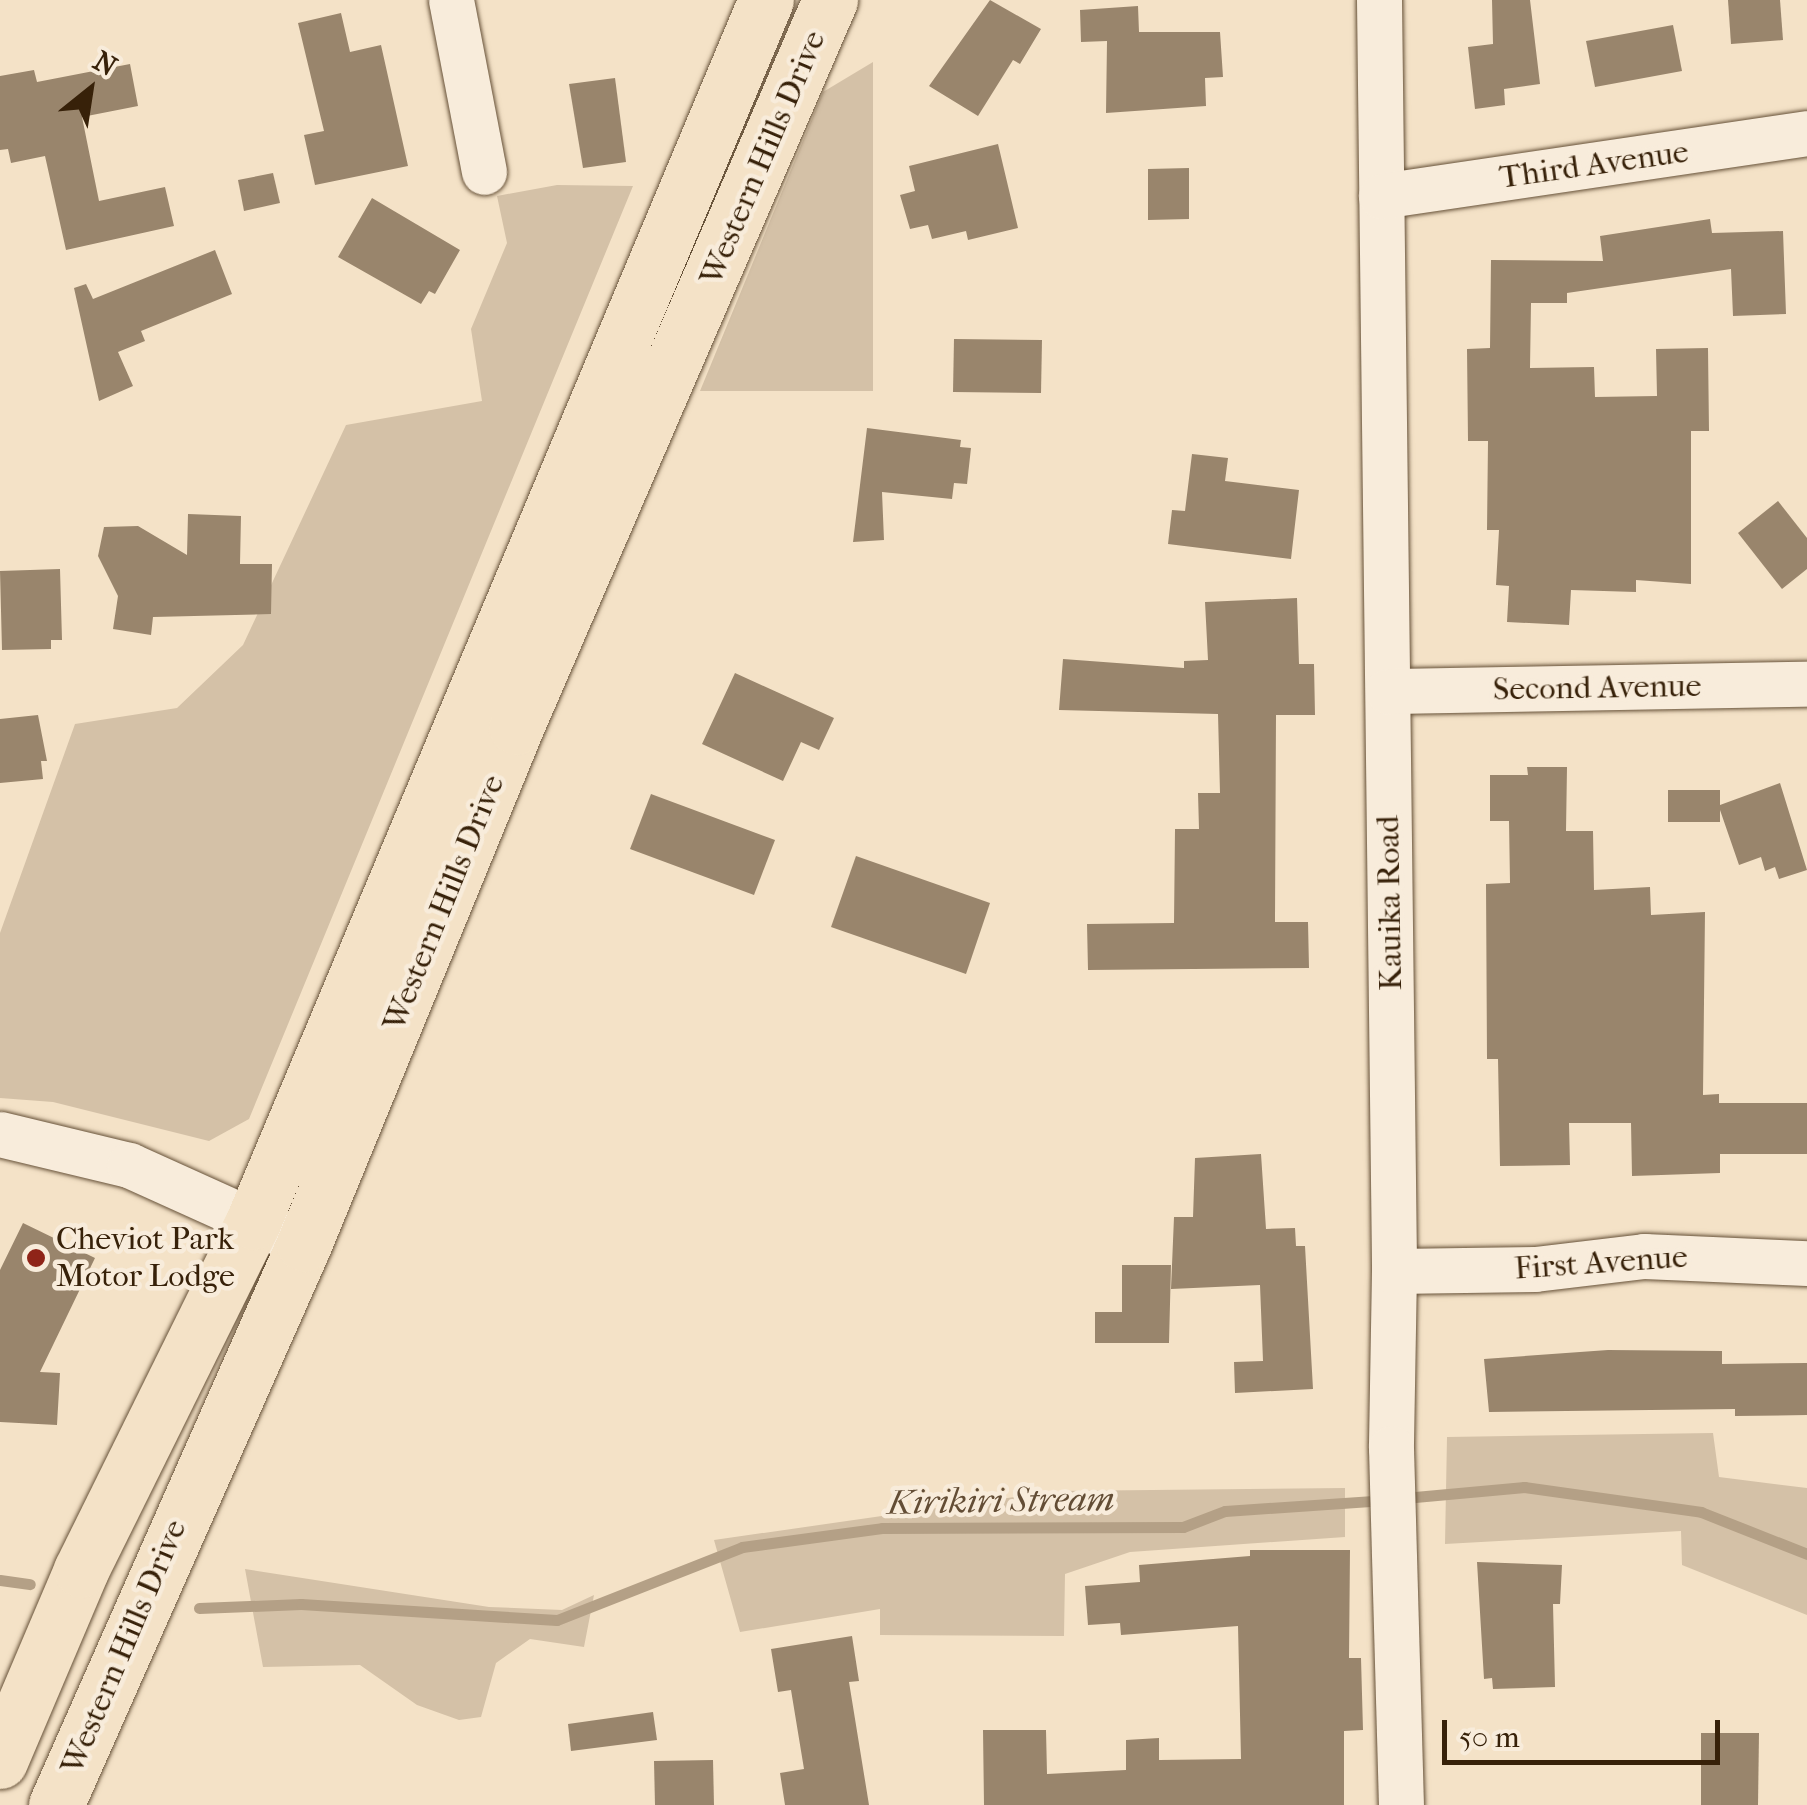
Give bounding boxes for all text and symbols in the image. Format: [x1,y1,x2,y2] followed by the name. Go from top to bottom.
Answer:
[692,25,834,291] street label: Western Hills Drive
[40,40,140,140] north arrow
[88,44,123,83] text: N
[1497,133,1691,197] street label: Third Avenue
[1492,667,1702,709] street label: Second Avenue
[375,769,513,1037] street label: Western Hills Drive
[1369,815,1411,991] street label: Kauika Road
[56,1221,235,1296] place label: Cheviot Park Motor Lodge
[1513,1238,1689,1288] street label: First Avenue
[25,1247,47,1269] marker: Cheviot Park Motor Lodge
[887,1478,1115,1524] water label: Kirikiri Stream
[53,1514,195,1780] street label: Western Hills Drive
[1447,1700,1724,1762] scale bar
[1459,1720,1520,1755] text: 50 m

